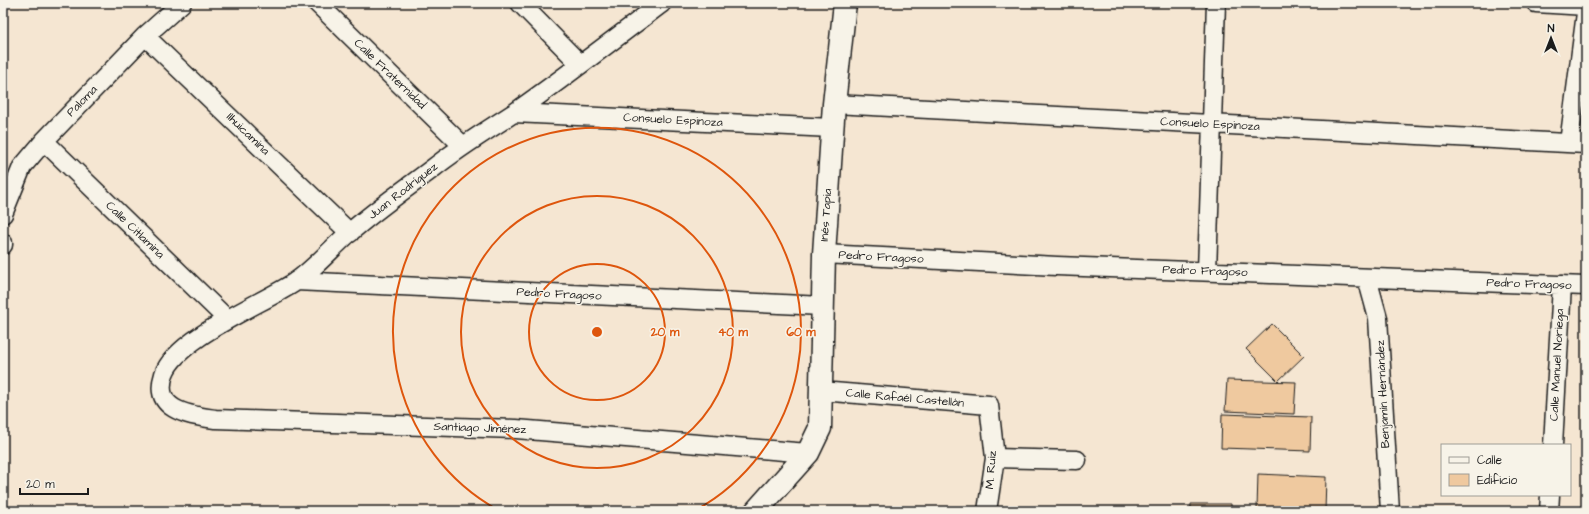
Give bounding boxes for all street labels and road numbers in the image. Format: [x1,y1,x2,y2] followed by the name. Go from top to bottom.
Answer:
[350,35,430,113] street label: Calle Fraternidad
[63,81,101,121] street label: Paloma
[222,109,274,159] street label: Ilhuicamina
[623,109,723,131] street label: Consuelo Espinoza
[1160,113,1260,135] street label: Consuelo Espinoza
[365,158,442,224] street label: Juan Rodríguez
[816,188,836,242] street label: Inés Tapia
[102,197,168,263] street label: Calle Citlamina
[838,246,924,269] street label: Pedro Fragoso
[1162,261,1248,282] street label: Pedro Fragoso
[1486,274,1572,295] street label: Pedro Fragoso
[516,283,602,306] street label: Pedro Fragoso
[1546,308,1569,422] street label: Calle Manuel Noriega
[1372,339,1394,449] street label: Benjamín Hernández
[845,384,965,412] street label: Calle Rafaél Castellán
[433,418,527,439] street label: Santiago Jiménez
[981,450,1001,490] street label: M. Ruiz

